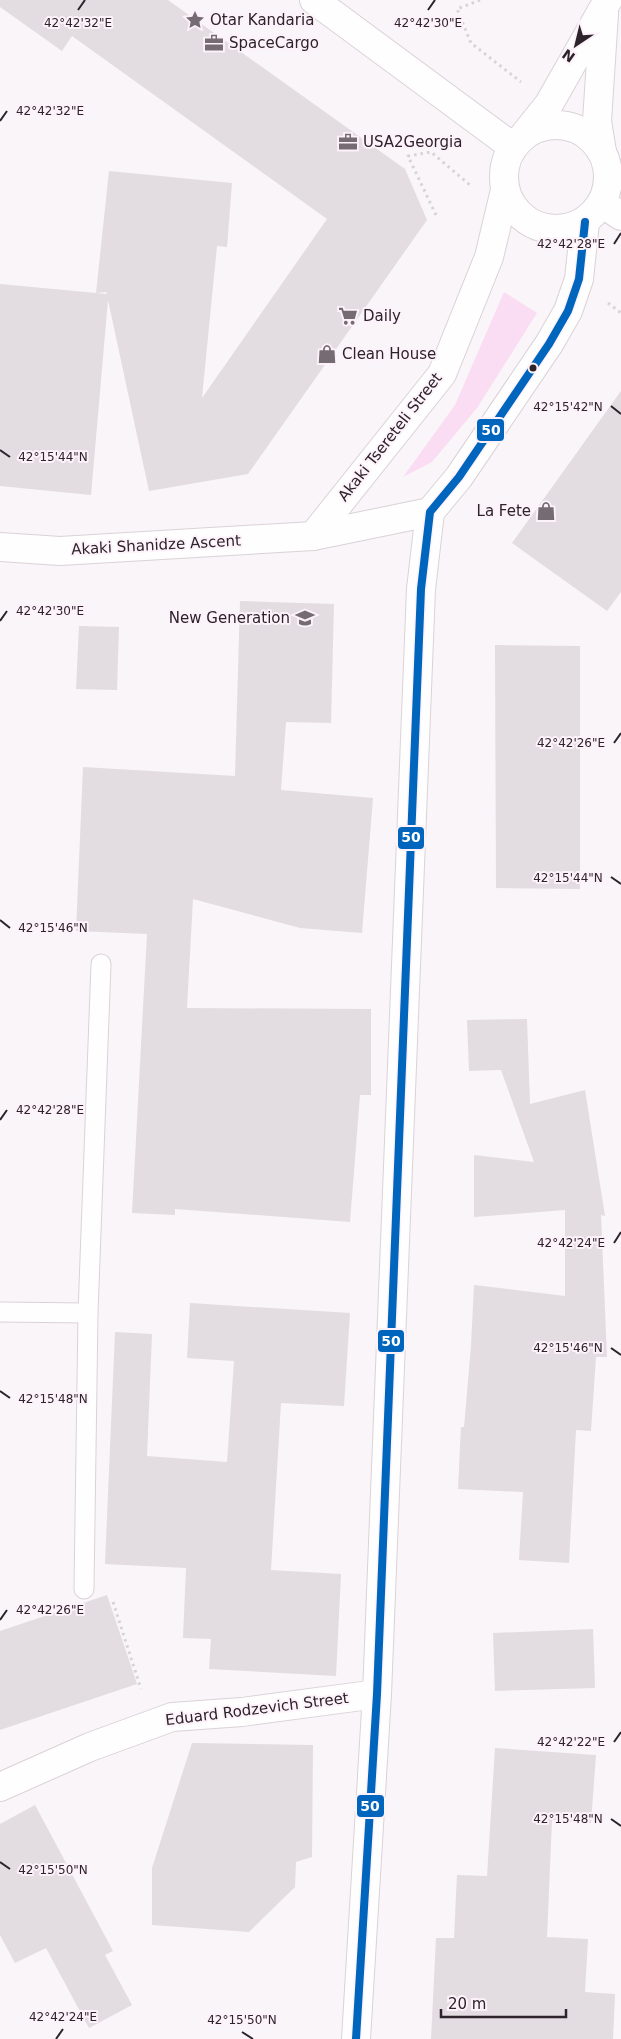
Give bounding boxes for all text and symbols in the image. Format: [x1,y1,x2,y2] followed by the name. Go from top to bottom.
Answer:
[184,9,206,31] place icon: Otar Kandaria
[210,11,314,29] place label: Otar Kandaria
[44,16,112,30] text: 42°42'32"E
[394,16,462,30] text: 42°42'30"E
[551,20,601,70] north arrow
[203,32,225,54] office icon: SpaceCargo
[229,34,319,52] place label: SpaceCargo
[559,46,578,66] text: N
[16,104,84,118] text: 42°42'32"E
[337,131,359,153] office icon: USA2Georgia
[363,133,462,151] place label: USA2Georgia
[537,237,605,251] text: 42°42'28"E
[337,305,359,327] supermarket icon: Daily
[363,307,401,325] place label: Daily
[316,343,338,365] shop icon: Clean House
[342,345,436,363] place label: Clean House
[528,363,538,373] unlabelled marker
[334,369,446,505] street label: Akaki Tsereteli Street
[533,400,603,414] text: 42°15'42"N
[476,418,505,442] line badge: 50
[481,422,501,438] text: 50
[18,450,88,464] text: 42°15'44"N
[535,500,557,522] shop icon: La Fete
[477,502,531,520] place label: La Fete
[71,532,241,558] street label: Akaki Shanidze Ascent
[16,604,84,618] text: 42°42'30"E
[294,607,316,629] school or university icon: New Generation
[169,609,290,627] place label: New Generation
[537,736,605,750] text: 42°42'26"E
[397,826,425,850] line badge: 50
[401,829,421,845] text: 50
[533,871,603,885] text: 42°15'44"N
[18,921,88,935] text: 42°15'46"N
[16,1103,84,1117] text: 42°42'28"E
[537,1236,605,1250] text: 42°42'24"E
[377,1329,405,1353] line badge: 50
[381,1333,401,1349] text: 50
[533,1341,603,1355] text: 42°15'46"N
[18,1392,88,1406] text: 42°15'48"N
[16,1603,84,1617] text: 42°42'26"E
[164,1689,350,1729] street label: Eduard Rodzevich Street
[537,1735,605,1749] text: 42°42'22"E
[356,1794,385,1818] line badge: 50
[360,1798,380,1814] text: 50
[533,1812,603,1826] text: 42°15'48"N
[18,1863,88,1877] text: 42°15'50"N
[441,1986,566,2018] scale bar
[448,1995,486,2013] text: 20 m
[29,2010,97,2024] text: 42°42'24"E
[207,2013,277,2027] text: 42°15'50"N

